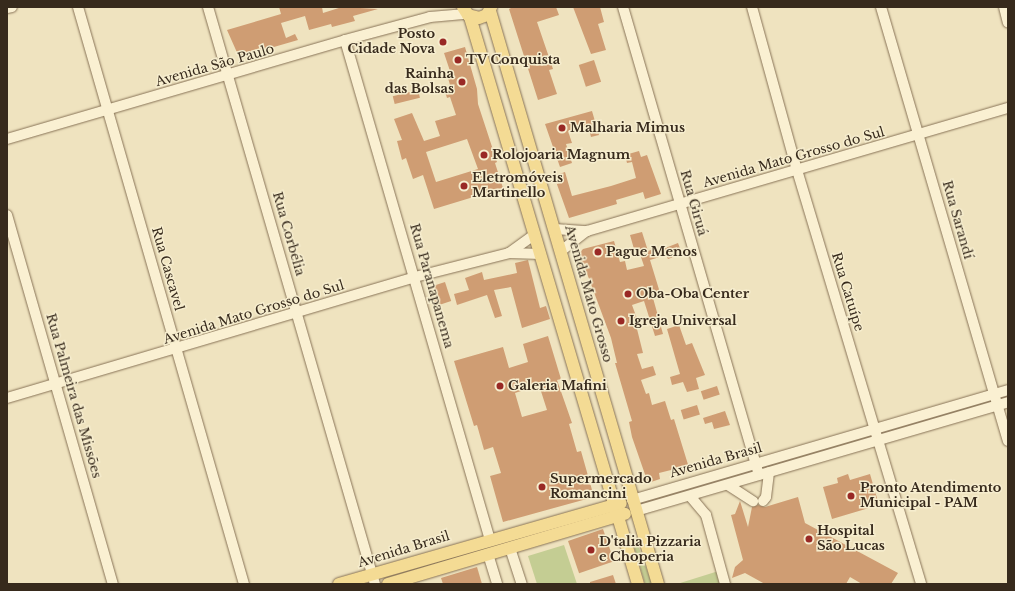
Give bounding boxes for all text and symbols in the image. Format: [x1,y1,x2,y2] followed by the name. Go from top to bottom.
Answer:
[348,27,435,58] place label: Posto Cidade Nova
[438,37,448,47] marker: Posto Cidade Nova
[154,42,276,90] street label: Avenida São Paulo
[466,52,561,68] place label: TV Conquista
[453,55,463,65] marker: TV Conquista
[385,67,454,98] place label: Rainha das Bolsas
[457,77,467,87] marker: Rainha das Bolsas
[570,120,685,136] place label: Malharia Mimus
[557,123,567,133] marker: Malharia Mimus
[701,125,887,191] street label: Avenida Mato Grosso do Sul
[492,147,630,163] place label: Rolojoaria Magnum
[479,150,489,160] marker: Rolojoaria Magnum
[676,168,710,238] street label: Rua Giruá
[472,171,563,202] place label: Eletromóveis Martinello
[938,179,976,261] street label: Rua Sarandí
[459,181,469,191] marker: Eletromóveis Martinello
[269,190,307,278] street label: Rua Corbélia
[406,222,456,350] street label: Rua Paranapanema
[561,224,615,364] street label: Avenida Mato Grosso
[148,225,186,313] street label: Rua Cascavel
[606,244,697,260] place label: Pague Menos
[593,247,603,257] marker: Pague Menos
[828,251,866,333] street label: Rua Catuípe
[162,278,346,348] street label: Avenida Mato Grosso do Sul
[636,286,749,302] place label: Oba-Oba Center
[623,289,633,299] marker: Oba-Oba Center
[42,312,104,480] street label: Rua Palmeira das Missões
[629,313,737,329] place label: Igreja Universal
[616,316,626,326] marker: Igreja Universal
[508,378,607,394] place label: Galeria Mafini
[495,381,505,391] marker: Galeria Mafini
[668,440,764,482] street label: Avenida Brasil
[550,472,652,503] place label: Supermercado Romancini
[860,481,1002,512] place label: Pronto Atendimento Municipal - PAM
[537,482,547,492] marker: Supermercado Romancini
[845,490,857,502] marker: Pronto Atendimento Municipal - PAM
[817,524,885,555] place label: Hospital São Lucas
[356,529,452,571] street label: Avenida Brasil
[804,534,814,544] marker: Hospital São Lucas
[599,535,701,566] place label: D'talia Pizzaria e Choperia
[586,545,596,555] marker: D'talia Pizzaria e Choperia

